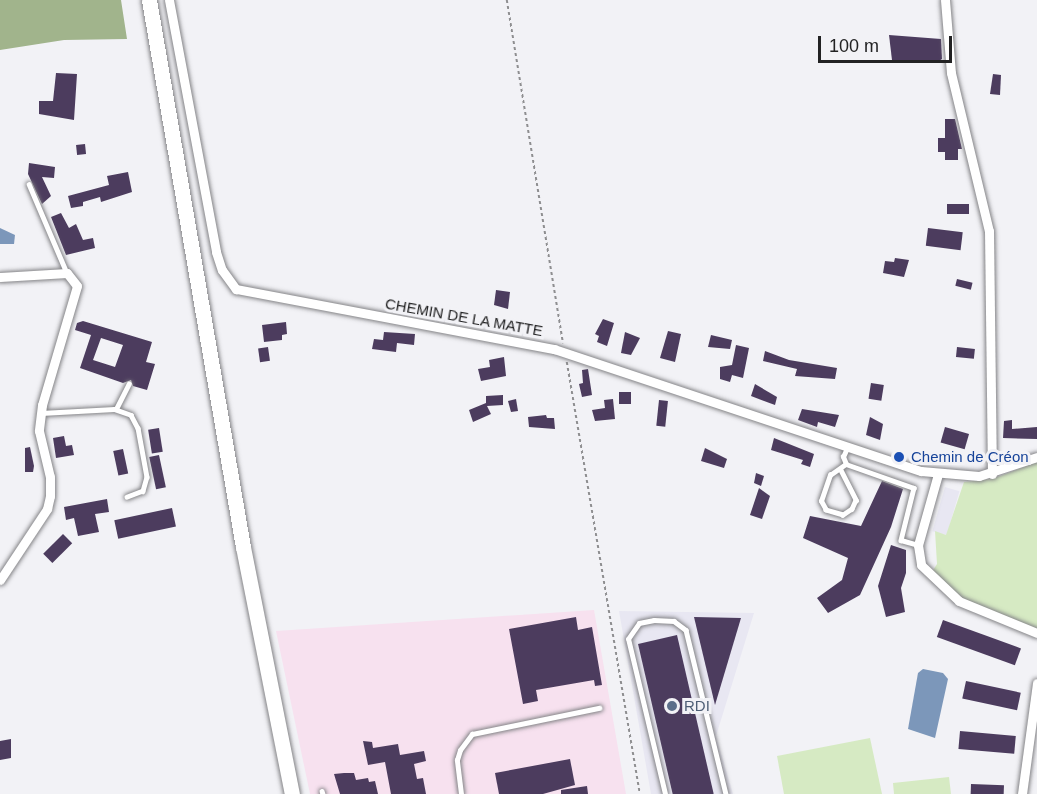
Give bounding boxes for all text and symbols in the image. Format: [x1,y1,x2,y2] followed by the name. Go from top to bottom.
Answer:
[821,24,954,62] scale bar
[829,36,879,56] text: 100 m
[383,294,545,340] street label: CHEMIN DE LA MATTE
[911,448,1029,466] place label: Chemin de Créon
[892,450,906,464] marker: Chemin de Créon
[684,697,710,715] place label: RDI
[665,699,679,713] marker: RDI

